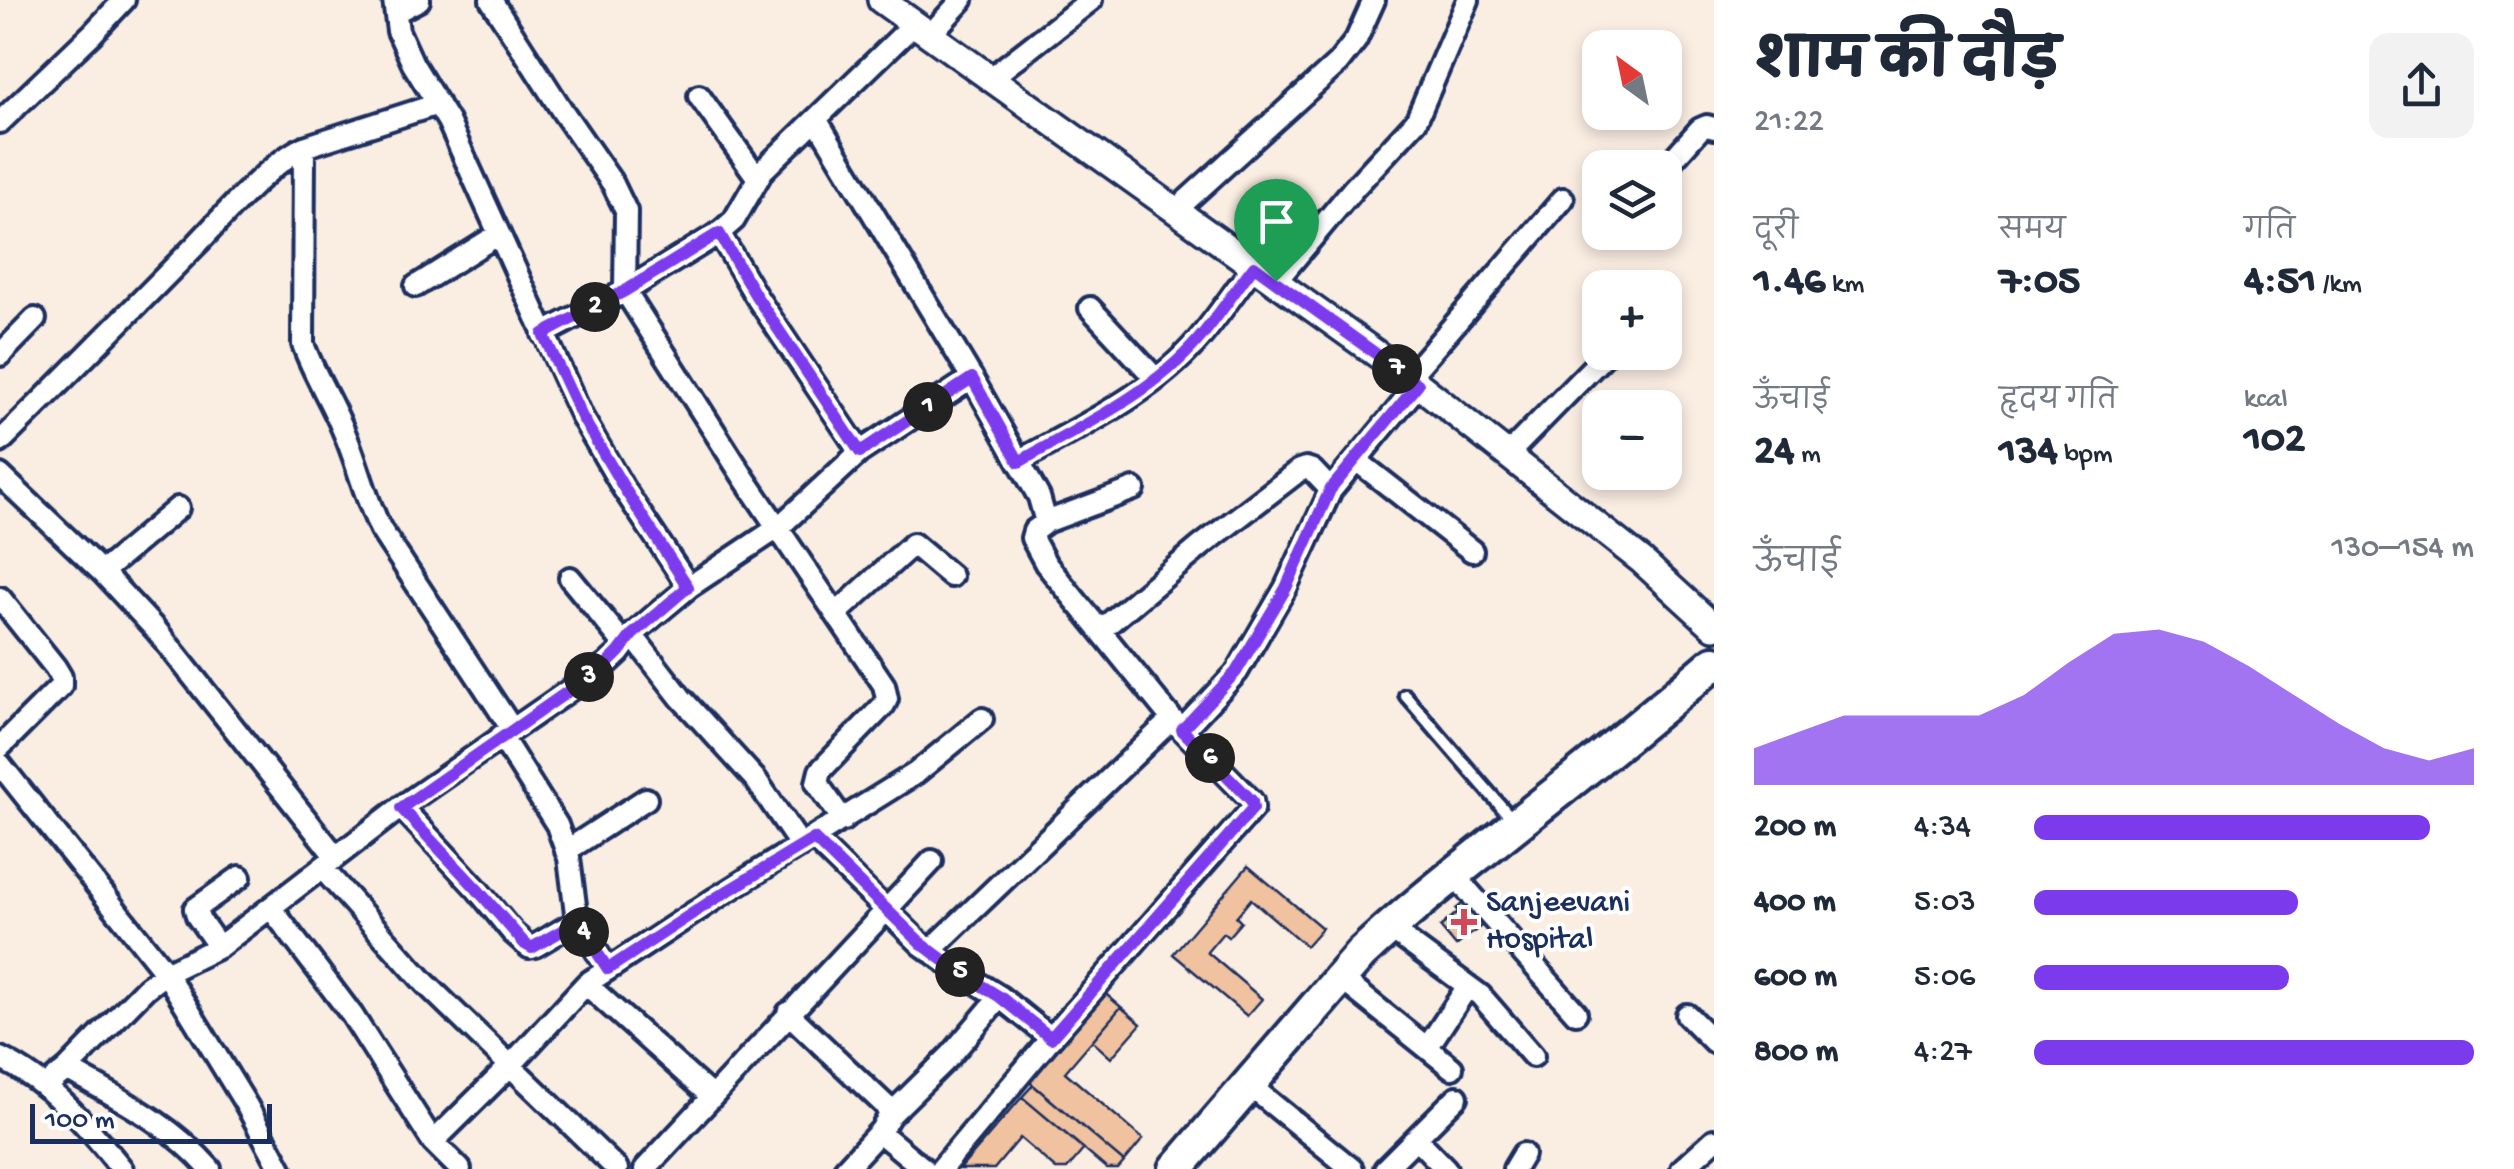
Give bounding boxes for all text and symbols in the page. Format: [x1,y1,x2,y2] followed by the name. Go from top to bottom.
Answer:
[1582,30,1682,130] north arrow
[1582,30,1682,490] map controls
[2369,33,2474,138] button: share
[1754,34,2060,98] text: शाम की दौड़
[1754,104,1824,142] text: 21:22
[1582,150,1682,250] button: layers
[1234,179,1319,282] pin
[1249,194,1304,249] icon: arrive
[1754,216,1798,249] text: दूरी
[1999,216,2066,249] text: समय
[2244,216,2295,249] text: गति
[1754,259,1825,308] text: 1.46
[1999,259,2080,308] text: 7:05
[2244,259,2316,308] text: 4:51
[1825,269,1864,302] text: km
[2316,269,2362,302] text: /km
[1582,270,1682,370] button: +
[570,282,620,332] pin: 2
[588,290,602,323] text: 2
[1372,344,1422,394] pin: 7
[1390,352,1404,385] text: 7
[903,382,953,432] pin: 1
[2244,384,2288,417] text: kcal
[1754,386,1829,419] text: ऊँचाई
[1999,386,2117,419] text: हृदय गति
[922,390,934,423] text: 1
[1582,390,1682,490] button: −
[2244,417,2305,466] text: 102
[1754,429,1794,478] text: 24
[1999,429,2058,478] text: 134
[1794,439,1821,472] text: m
[2058,439,2113,472] text: bpm
[2332,530,2474,568] text: 130–154 m
[1754,546,1840,584] text: ऊँचाई
[564,652,614,702] pin: 3
[582,660,596,693] text: 3
[1185,733,1235,783] pin: 6
[1203,741,1217,774] text: 6
[1754,809,1836,847] text: 200 m
[1914,809,1971,847] text: 4:34
[1754,884,1836,922] text: 400 m
[1914,884,1976,922] text: 5:03
[1486,885,1630,960] place label: Sanjeevani Hospital
[559,907,609,957] pin: 4
[1451,909,1477,935] marker: Sanjeevani Hospital
[577,915,591,948] text: 4
[935,947,985,997] pin: 5
[953,955,967,988] text: 5
[1754,959,1837,997] text: 600 m
[1914,959,1975,997] text: 5:06
[1754,1034,1838,1072] text: 800 m
[1914,1034,1972,1072] text: 4:27
[30,1099,272,1144] scale bar
[45,1105,115,1138] text: 100 m

